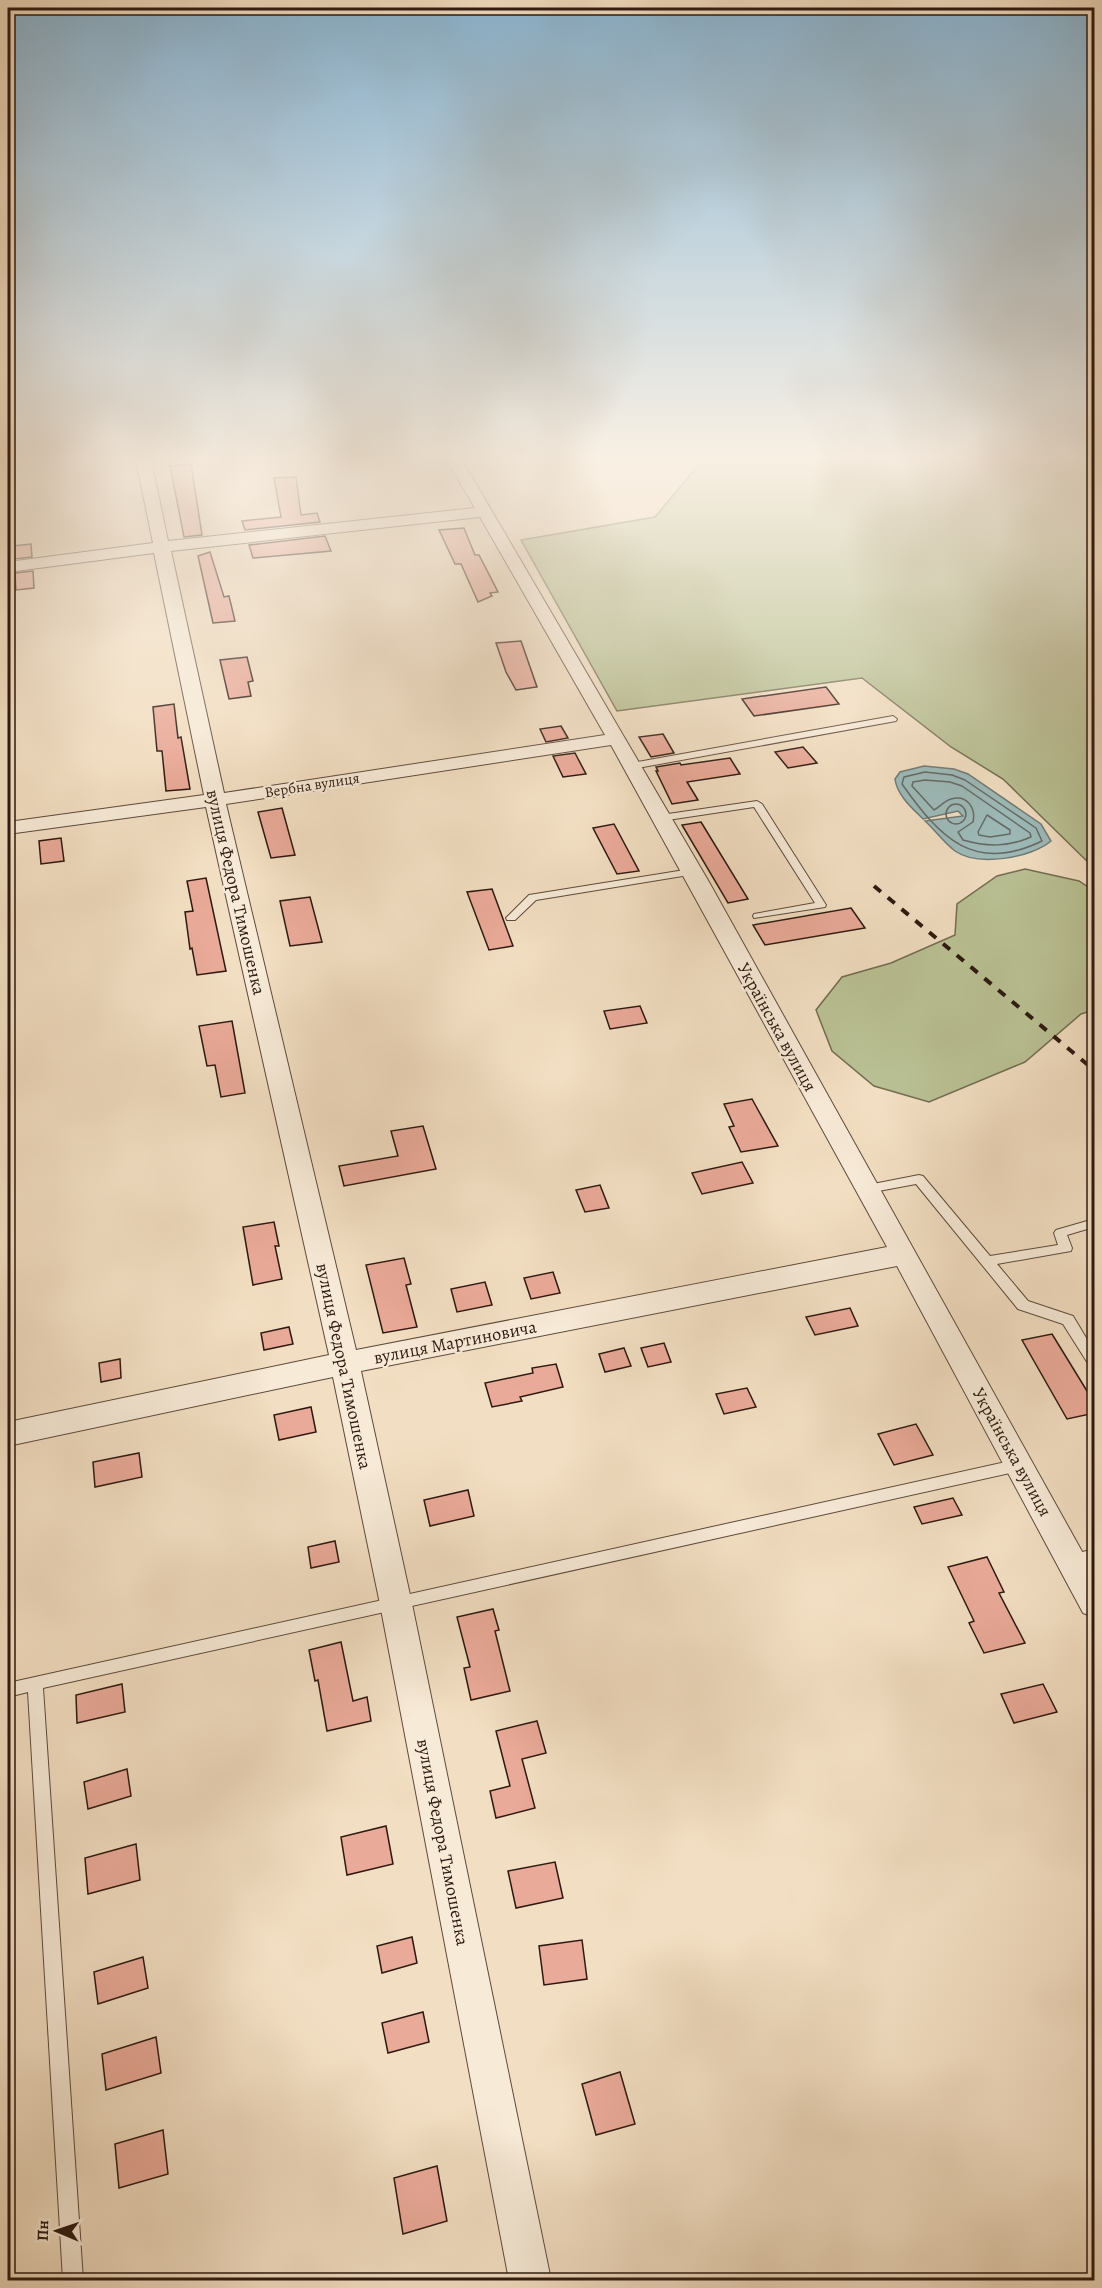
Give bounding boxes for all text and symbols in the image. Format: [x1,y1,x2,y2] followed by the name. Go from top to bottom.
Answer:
[263,768,361,802] street label: Вербна вулиця
[201,787,272,998] street label: вулиця Федора Тимошенка
[732,958,822,1096] street label: Українська вулиця
[310,1261,378,1472] street label: вулиця Федора Тимошенка
[372,1314,539,1370] street label: вулиця Мартиновича
[967,1383,1057,1521] street label: Українська вулиця
[411,1736,475,1948] street label: вулиця Федора Тимошенка
[27,2201,87,2261] north arrow
[32,2220,54,2241] text: Пн

